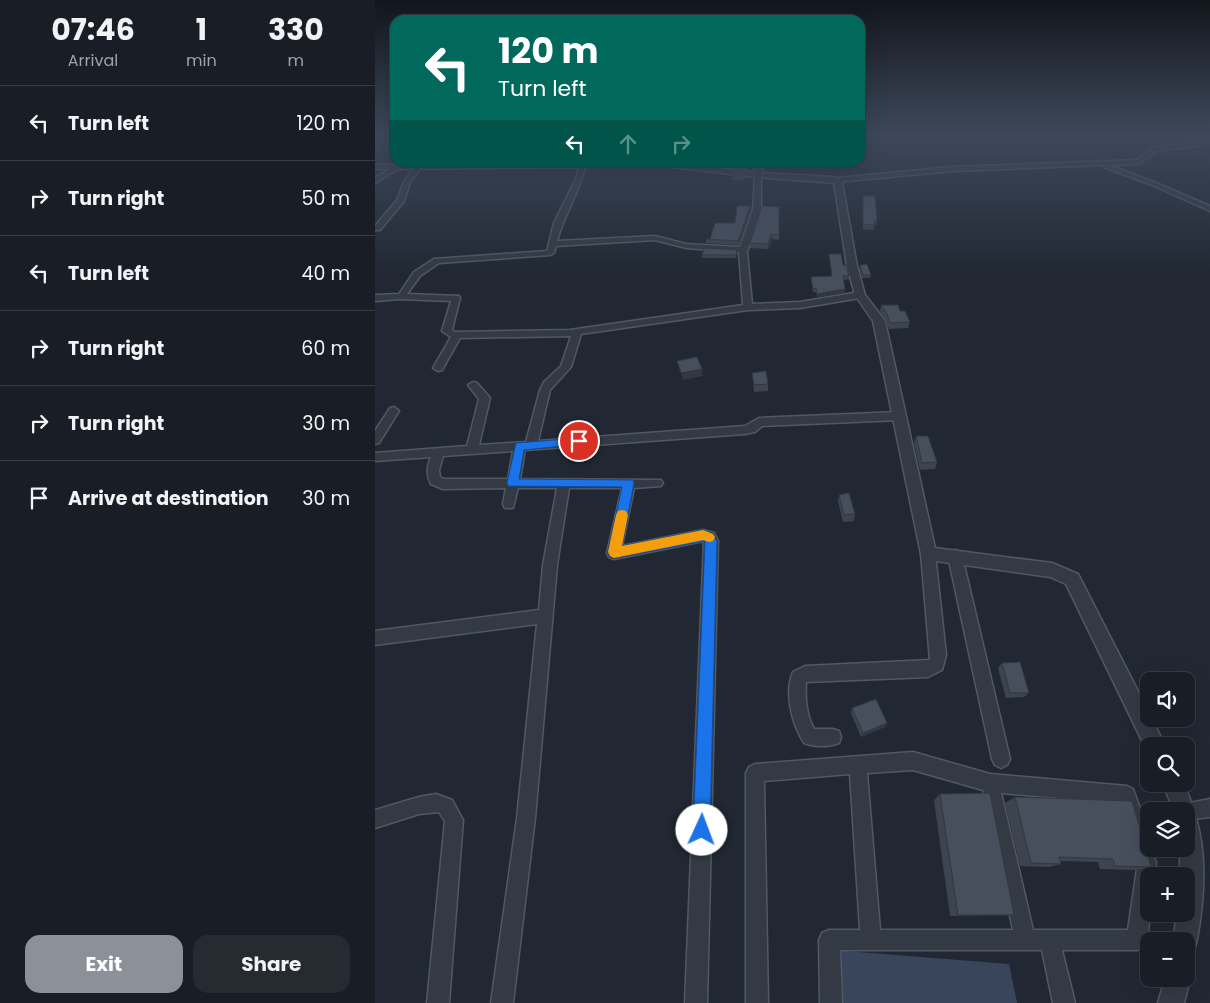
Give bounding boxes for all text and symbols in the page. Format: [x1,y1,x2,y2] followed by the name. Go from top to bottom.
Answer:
[51,8,135,51] text: 07:46
[196,8,207,51] text: 1
[268,8,324,51] text: 330
[498,26,598,75] text: 120 m
[415,35,480,100] icon: left
[68,49,118,72] text: Arrival
[186,49,217,72] text: min
[288,49,304,72] text: m
[498,73,586,104] text: Turn left
[25,109,53,137] icon: left
[68,110,149,137] text: Turn left
[296,110,350,137] text: 120 m
[561,130,589,158] icon: left
[614,130,642,158] icon: ahead
[667,130,695,158] icon: right
[25,184,53,212] icon: right
[68,185,164,212] text: Turn right
[301,185,350,212] text: 50 m
[25,259,53,287] icon: left
[68,260,149,287] text: Turn left
[301,260,350,287] text: 40 m
[25,334,53,362] icon: right
[68,335,164,362] text: Turn right
[301,335,350,362] text: 60 m
[25,409,53,437] icon: right
[68,410,164,437] text: Turn right
[302,410,350,437] text: 30 m
[558,420,600,462] pin
[565,427,593,455] icon: arrive
[25,484,53,512] icon: arrive
[68,485,269,512] text: Arrive at destination
[302,485,350,512] text: 30 m
[1140,672,1195,987] map controls
[1140,672,1195,727] button: sound
[1140,737,1195,792] button: search
[1140,802,1195,857] button: layers
[675,803,727,855] position arrow
[1140,867,1195,922] button: +
[1140,932,1195,987] button: −
[25,935,183,993] button: Exit
[193,935,350,993] button: Share

